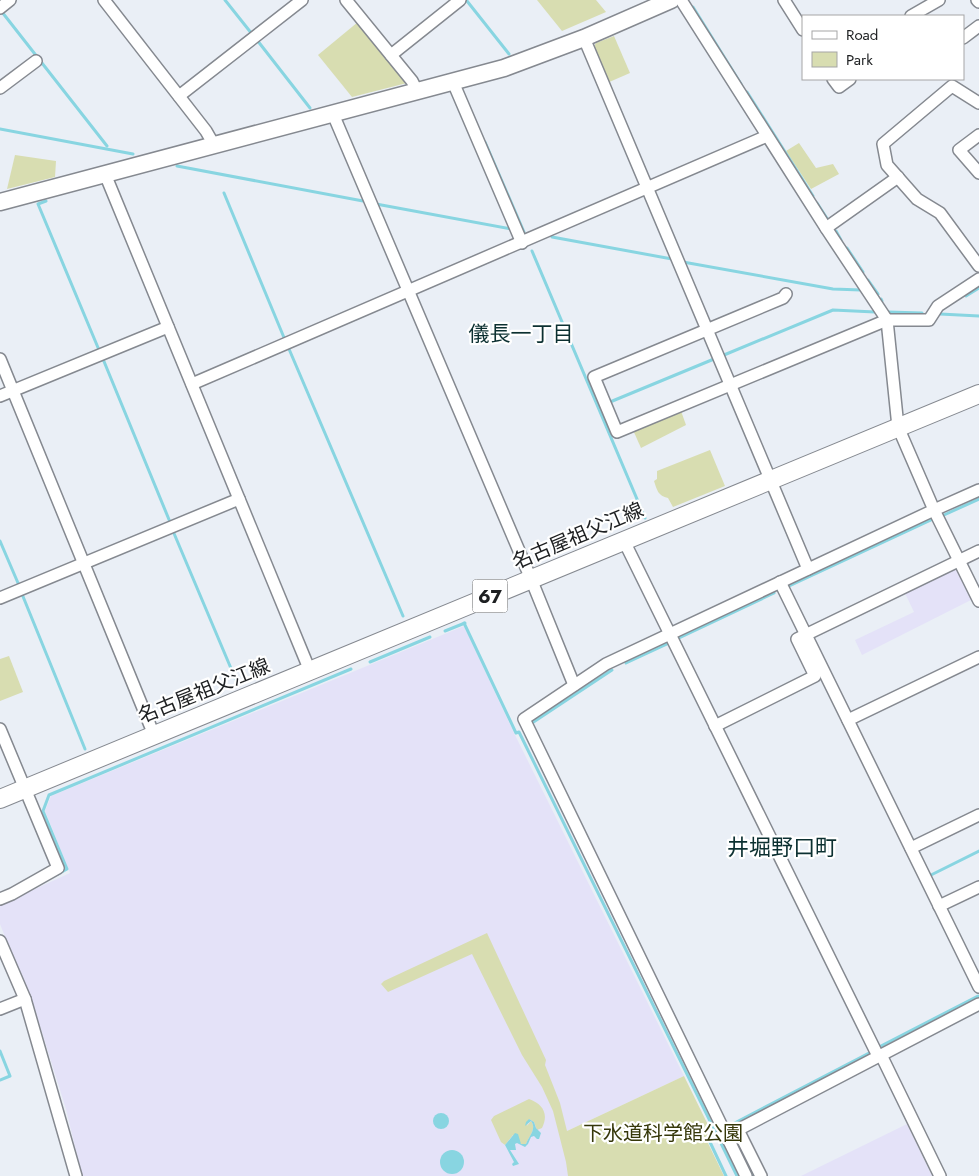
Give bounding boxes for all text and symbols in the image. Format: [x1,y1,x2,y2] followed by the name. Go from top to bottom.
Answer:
[802,15,964,80] legend
[846,24,878,46] text: Road
[846,49,873,71] text: Park
[469,319,574,349] district label: 儀長一丁目
[508,495,648,577] street label: 名古屋祖父江線
[472,580,508,612] road number: 67
[134,651,274,731] street label: 名古屋祖父江線
[727,831,837,863] district label: 井堀野口町
[583,1119,743,1148] park label: 下水道科学館公園

